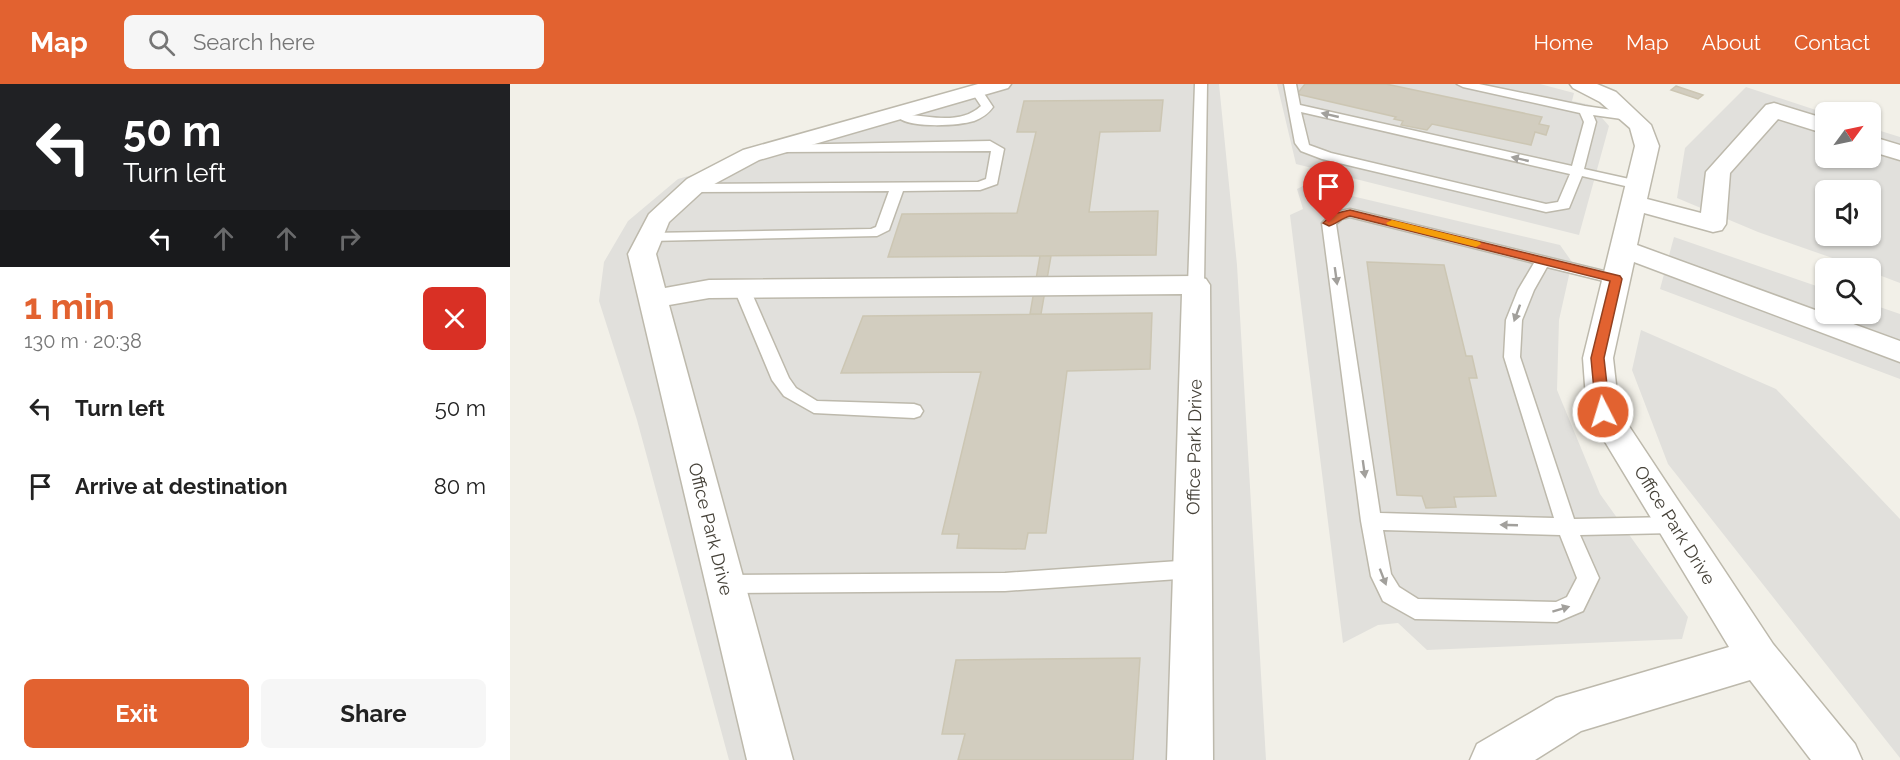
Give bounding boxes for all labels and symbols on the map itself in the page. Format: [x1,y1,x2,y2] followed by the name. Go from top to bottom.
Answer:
[1815,102,1881,168] north arrow
[1320,110,1339,119] one-way arrow
[1510,153,1529,163] one-way arrow
[1303,161,1354,223] pin
[1332,267,1341,286] one-way arrow
[1512,304,1522,322] one-way arrow
[1182,378,1206,515] street label: Office Park Drive
[1571,380,1635,444] position arrow
[684,460,738,598] street label: Office Park Drive
[1359,460,1368,479] one-way arrow
[1630,462,1720,589] street label: Office Park Drive
[1499,520,1518,529] one-way arrow
[1378,568,1388,586] one-way arrow
[1552,604,1570,613] one-way arrow

